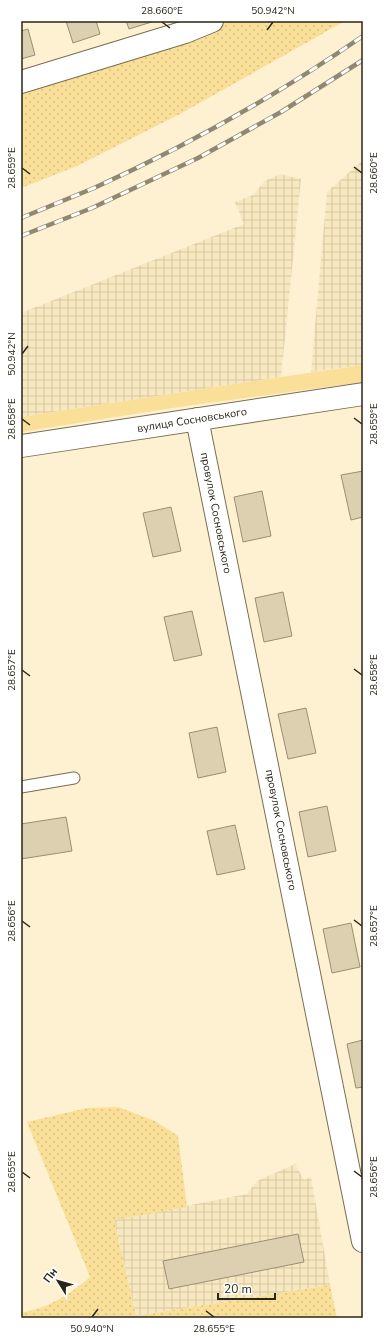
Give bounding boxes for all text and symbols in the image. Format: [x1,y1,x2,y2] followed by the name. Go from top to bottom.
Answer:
[141,4,183,18] text: 28.660°E
[251,4,295,18] text: 50.942°N
[5,147,19,189] text: 28.659°E
[367,152,381,194] text: 28.660°E
[5,332,19,376] text: 50.942°N
[5,398,19,440] text: 28.658°E
[367,403,381,445] text: 28.659°E
[136,404,248,436] street label: вулиця Сосновського
[197,451,235,575] street label: провулок Сосновського
[5,649,19,691] text: 28.657°E
[367,654,381,696] text: 28.658°E
[262,768,300,892] street label: провулок Сосновського
[5,900,19,942] text: 28.656°E
[367,905,381,947] text: 28.657°E
[5,1151,19,1193] text: 28.655°E
[367,1156,381,1198] text: 28.656°E
[38,1261,78,1301] north arrow
[40,1265,61,1286] text: Пн
[218,1275,275,1301] scale bar
[224,1281,252,1297] text: 20 m
[70,1322,114,1336] text: 50.940°N
[193,1322,235,1336] text: 28.655°E

